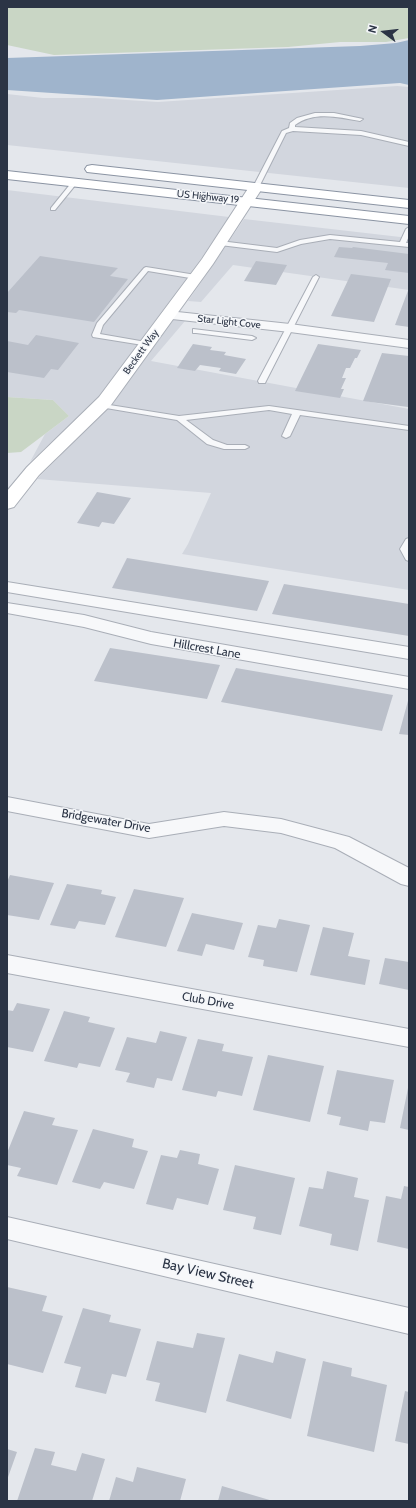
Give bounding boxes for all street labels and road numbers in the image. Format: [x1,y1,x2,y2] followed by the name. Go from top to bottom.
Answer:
[176,188,240,206] street label: US Highway 19
[197,313,261,331] street label: Star Light Cove
[121,327,161,377] street label: Beckett Way
[172,636,242,662] street label: Hillcrest Lane
[60,806,152,836] street label: Bridgewater Drive
[181,989,235,1013] street label: Club Drive
[161,1255,255,1293] street label: Bay View Street

